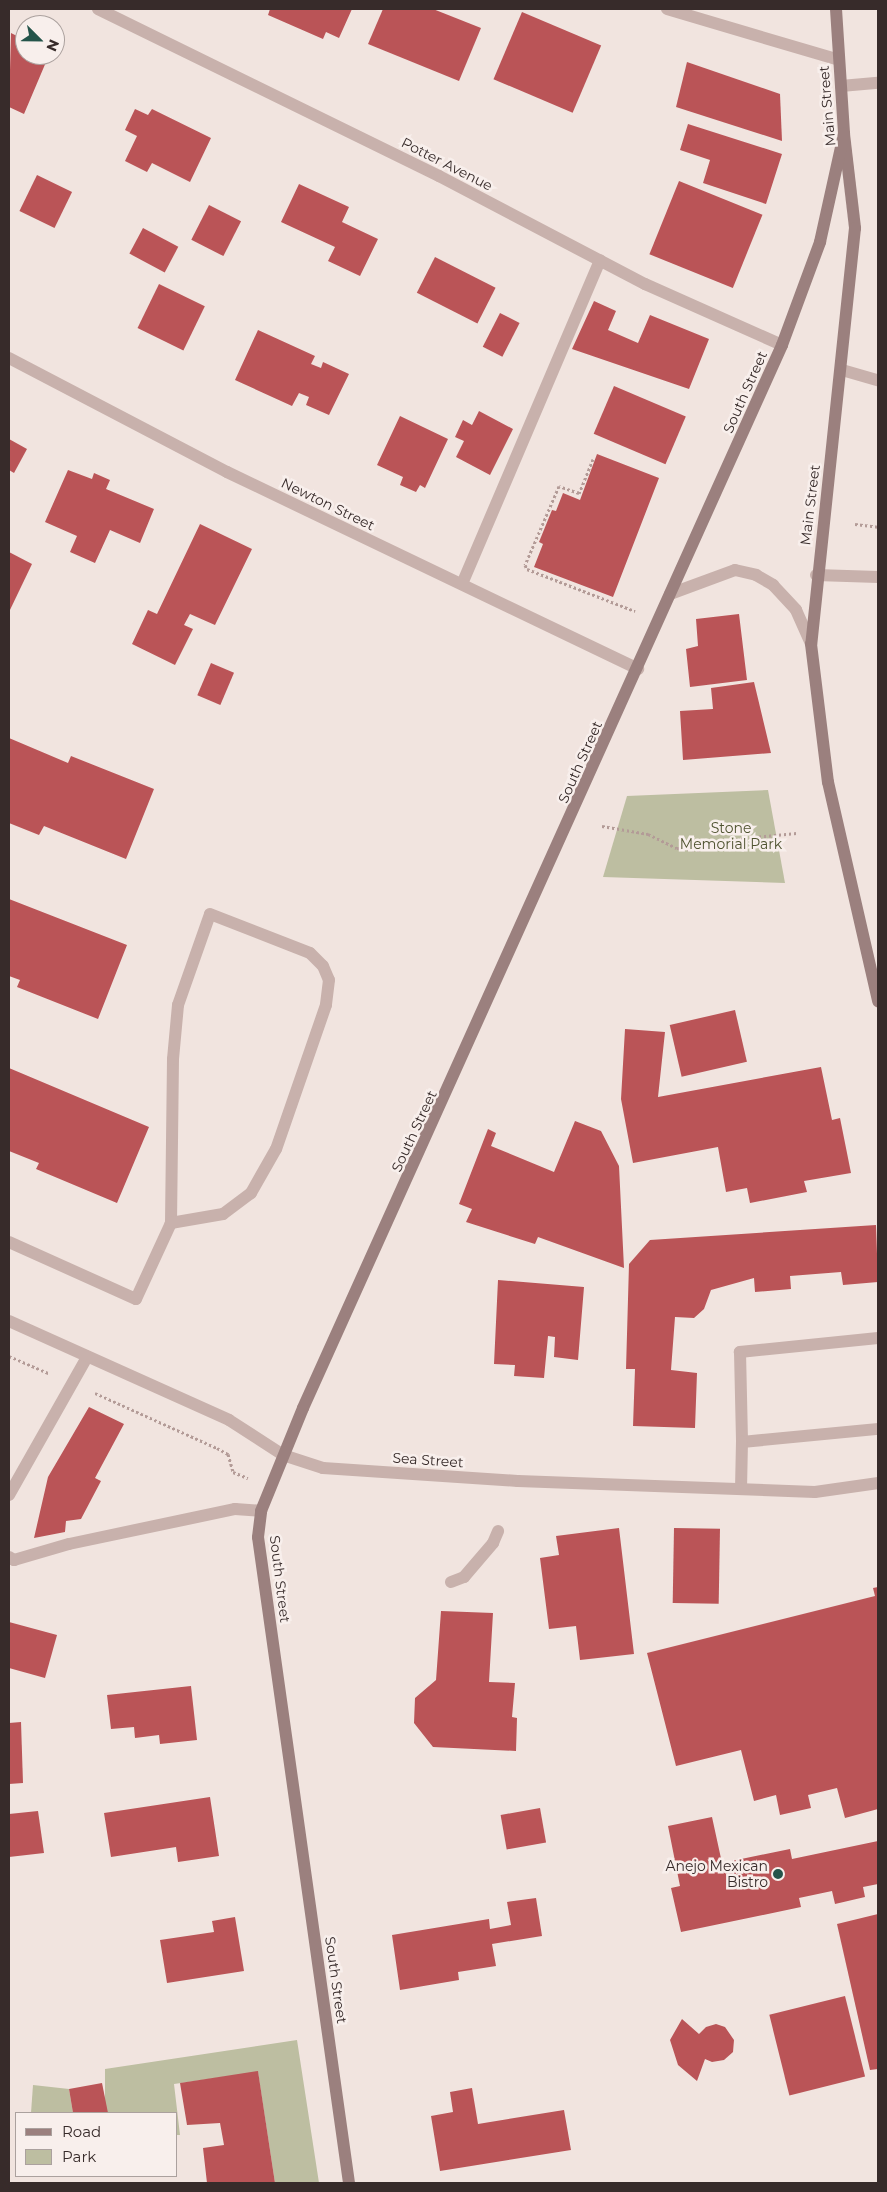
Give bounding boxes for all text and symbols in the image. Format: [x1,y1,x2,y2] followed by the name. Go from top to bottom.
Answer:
[15,15,65,65] north arrow
[42,37,63,54] text: N
[815,65,839,147] street label: Main Street
[399,134,495,194] street label: Potter Avenue
[719,348,771,436] street label: South Street
[797,464,823,546] street label: Main Street
[279,474,377,534] street label: Newton Street
[554,718,606,806] street label: South Street
[680,820,782,852] park label: Stone Memorial Park
[388,1088,440,1174] street label: South Street
[392,1449,464,1471] street label: Sea Street
[266,1534,294,1624] street label: South Street
[665,1858,768,1890] place label: Anejo Mexican Bistro
[772,1868,784,1880] marker: Anejo Mexican Bistro
[322,1935,350,2025] street label: South Street
[15,2112,178,2177] legend
[62,2122,101,2141] text: Road
[62,2147,96,2166] text: Park

